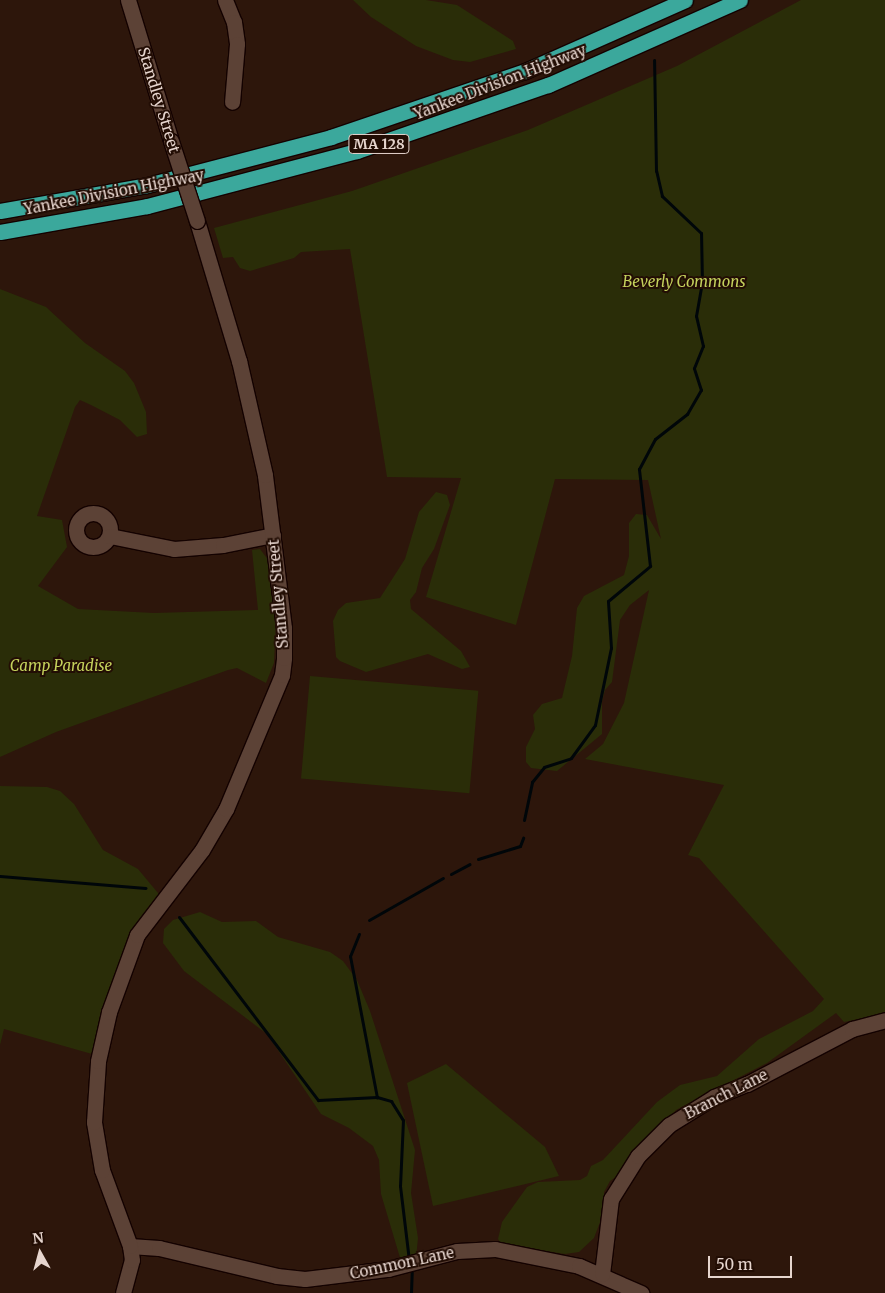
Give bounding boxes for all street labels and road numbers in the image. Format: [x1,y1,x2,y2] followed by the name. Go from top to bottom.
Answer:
[411,41,589,123] street label: Yankee Division Highway
[134,45,184,155] street label: Standley Street
[348,132,410,156] road number: MA 128
[22,166,206,218] street label: Yankee Division Highway
[264,539,292,649] street label: Standley Street
[681,1065,771,1123] street label: Branch Lane
[348,1243,456,1283] street label: Common Lane

